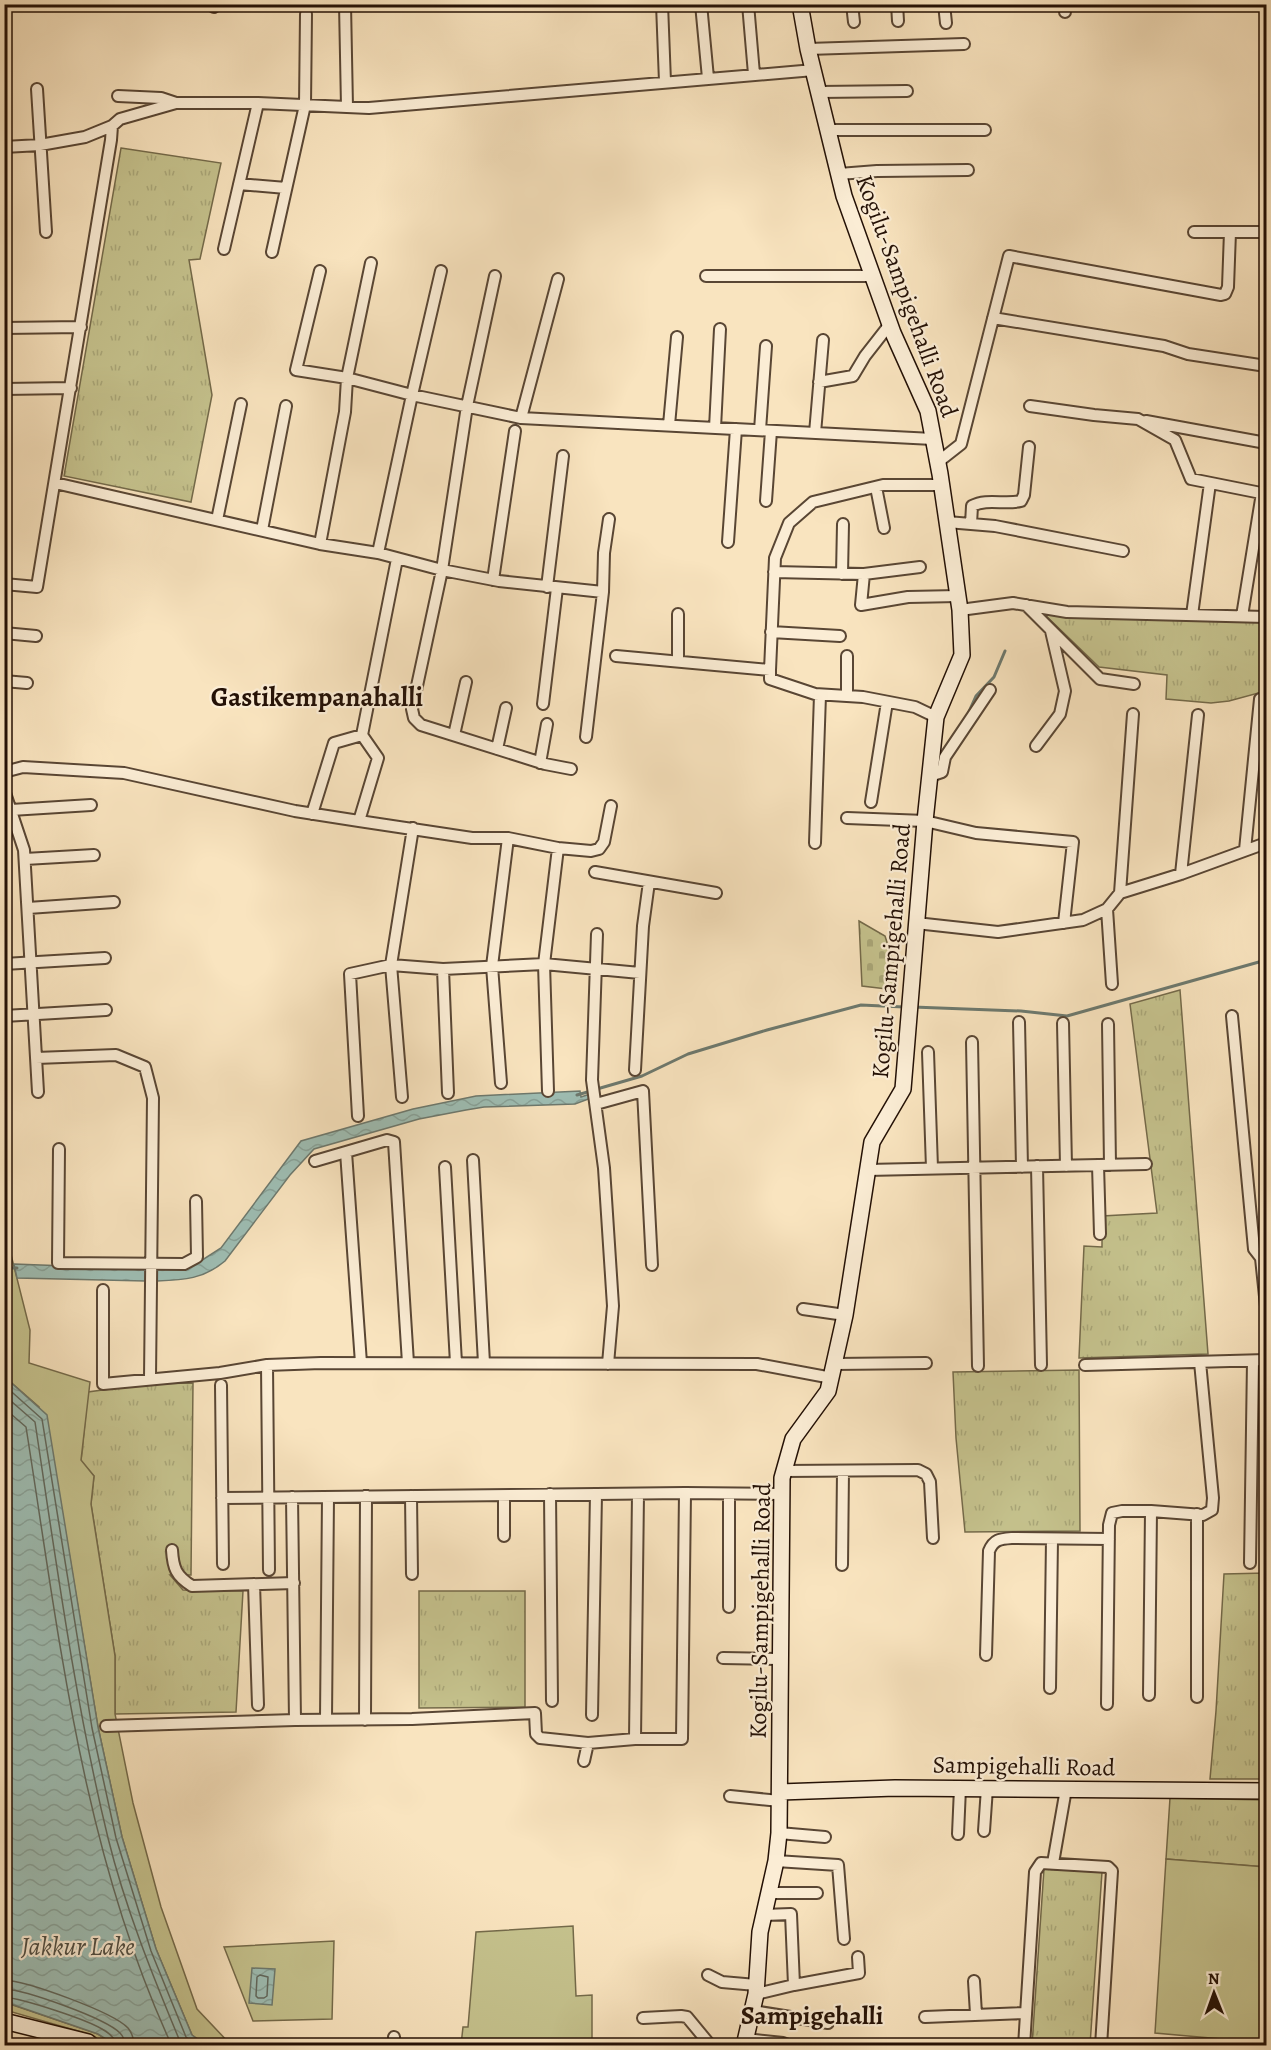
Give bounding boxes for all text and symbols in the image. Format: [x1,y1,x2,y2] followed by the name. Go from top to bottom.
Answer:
[848,170,966,422] street label: Kogilu-Sampigehalli Road
[211,679,423,715] district label: Gastikempanahalli
[864,822,918,1080] street label: Kogilu-Sampigehalli Road
[742,1483,778,1739] street label: Kogilu-Sampigehalli Road
[932,1748,1116,1784] street label: Sampigehalli Road
[20,1929,135,1964] water label: Jakkur Lake
[1184,1963,1244,2023] north arrow
[1208,1968,1220,1990] text: N
[741,1998,883,2033] district label: Sampigehalli

